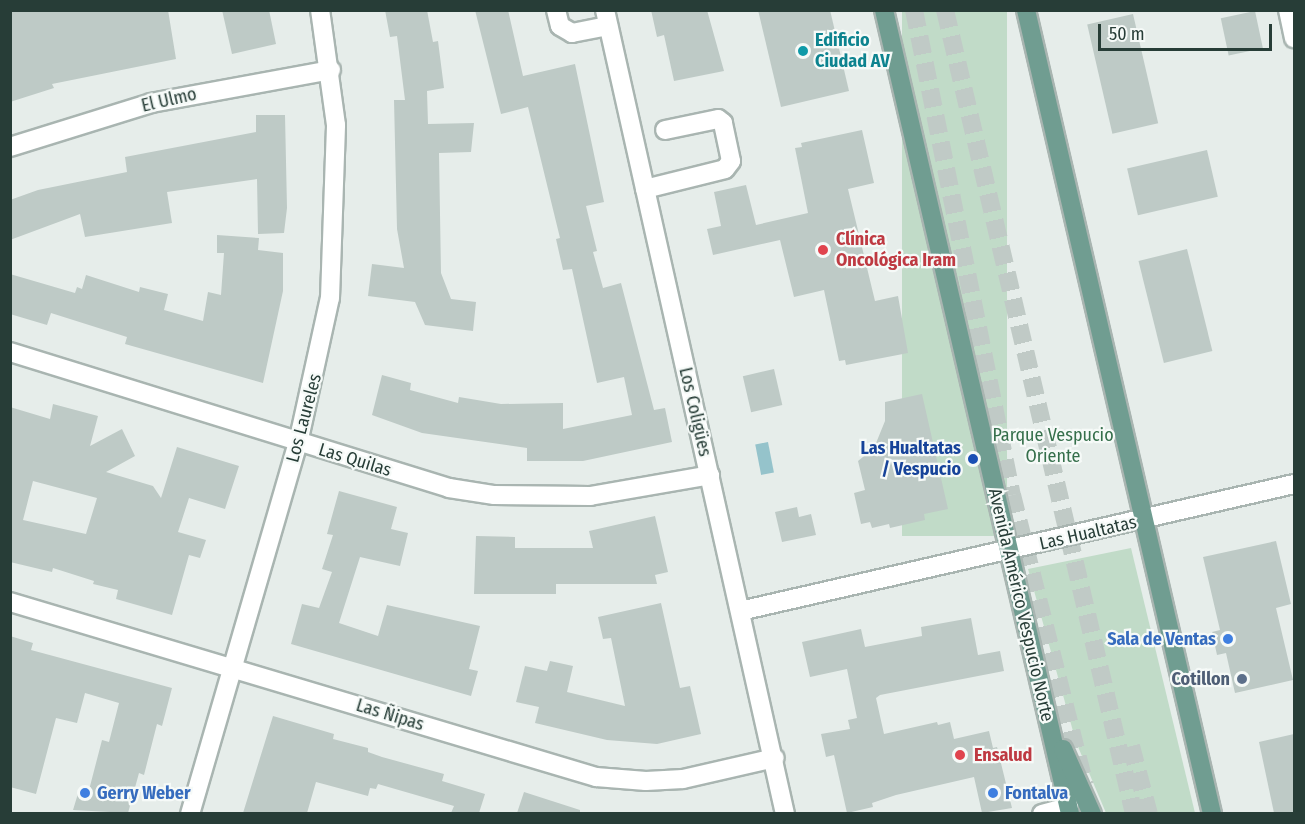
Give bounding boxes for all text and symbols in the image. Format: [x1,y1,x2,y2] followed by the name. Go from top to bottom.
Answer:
[1101,12,1275,50] scale bar
[1109,23,1145,45] text: 50 m
[815,30,890,72] place label: Edificio Ciudad AV
[796,44,810,58] marker: Edificio Ciudad AV
[139,83,199,117] street label: El Ulmo
[836,229,956,272] place label: Clínica Oncológica Iram
[814,241,832,259] marker: Clínica Oncológica Iram
[674,365,716,459] street label: Los Coligües
[282,371,326,465] street label: Los Laureles
[992,425,1114,468] park label: Parque Vespucio Oriente
[860,438,961,480] place label: Las Hualtatas / Vespucio
[316,439,394,481] street label: Las Quilas
[966,452,980,466] marker: Las Hualtatas / Vespucio
[984,486,1058,724] street label: Avenida Américo Vespucio Norte
[1037,511,1139,555] street label: Las Hualtatas
[1107,628,1216,650] place label: Sala de Ventas
[1221,632,1235,646] marker: Sala de Ventas
[1172,668,1230,690] place label: Cotillon
[1235,672,1249,686] marker: Cotillon
[354,694,426,736] street label: Las Ñipas
[974,744,1032,766] place label: Ensalud
[951,746,969,764] marker: Ensalud
[97,782,191,804] place label: Gerry Weber
[1005,782,1068,804] place label: Fontalva
[78,786,92,800] marker: Gerry Weber
[986,786,1000,800] marker: Fontalva

